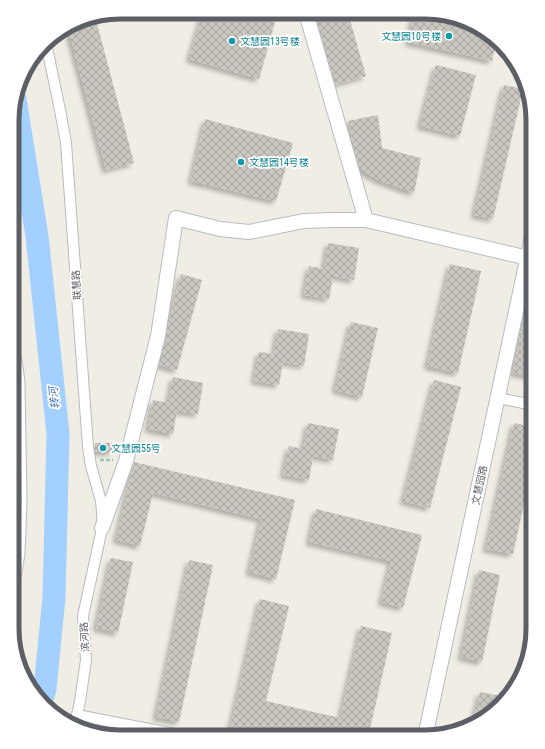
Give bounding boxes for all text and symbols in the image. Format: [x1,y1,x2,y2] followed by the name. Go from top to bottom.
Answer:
[381,31,441,42] place label: 文慧园10号楼
[444,31,454,41] marker: 文慧园10号楼
[227,36,237,46] marker: 文慧园13号楼
[240,36,300,47] place label: 文慧园13号楼
[236,157,246,167] marker: 文慧园14号楼
[249,157,309,168] place label: 文慧园14号楼
[70,270,83,300] street label: 联慧路
[47,384,62,410] water label: 转河
[98,443,108,453] marker: 文慧园55号
[111,443,161,454] place label: 文慧园55号
[470,464,489,506] street label: 文慧园路
[78,622,91,652] street label: 滨河路

